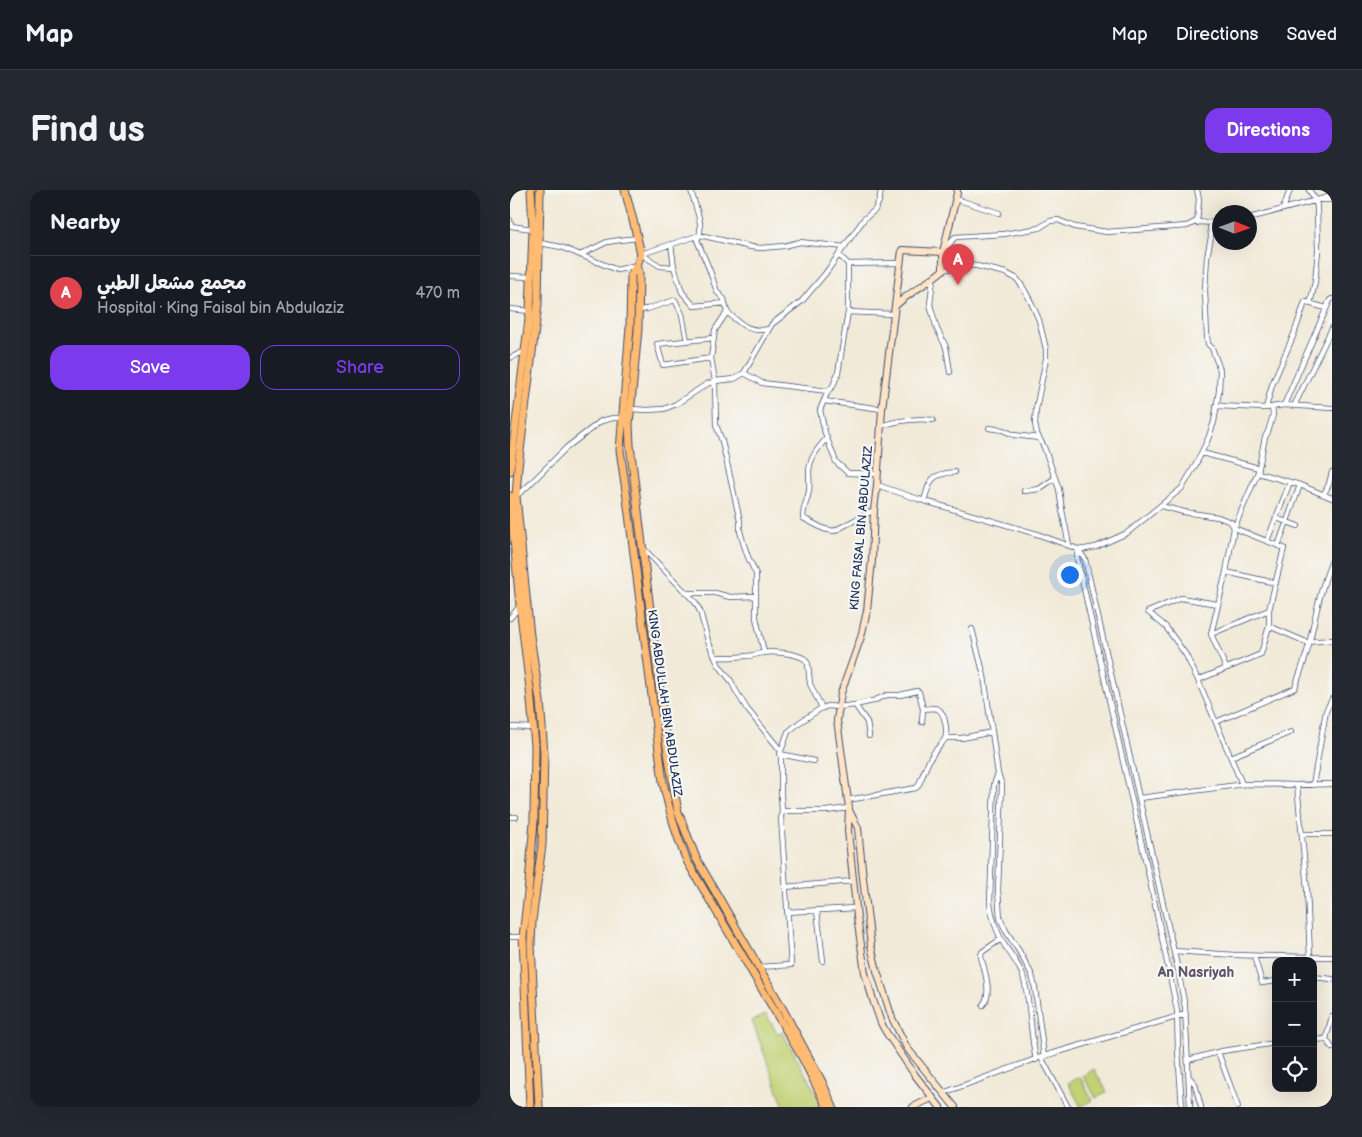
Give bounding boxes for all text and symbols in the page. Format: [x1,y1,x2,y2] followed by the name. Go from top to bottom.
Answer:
[25,20,73,49] text: Map
[1112,24,1148,45] text: Map
[1176,24,1258,45] text: Directions
[1286,24,1337,45] text: Saved
[1205,108,1332,153] button: Directions
[30,109,145,152] text: Find us
[1212,205,1257,250] north arrow
[50,210,120,235] text: Nearby
[942,244,974,285] pin: A
[97,272,246,295] text: مجمع مشعل الطبي
[61,284,71,303] text: A
[415,284,460,303] text: 470 m
[97,299,344,318] text: Hospital · King Faisal bin Abdulaziz
[50,345,250,390] button: Save
[260,345,460,390] button: Share
[847,445,876,611] street label: KING FAISAL BIN ABDULAZIZ
[1057,562,1083,588] your location
[644,608,685,798] street label: KING ABDULLAH BIN ABDULAZIZ
[1272,957,1317,1092] map controls
[1272,957,1317,1002] button: +
[1157,964,1234,981] district label: An Nasriyah
[1272,1002,1317,1047] button: −
[1272,1047,1317,1092] button: locate

